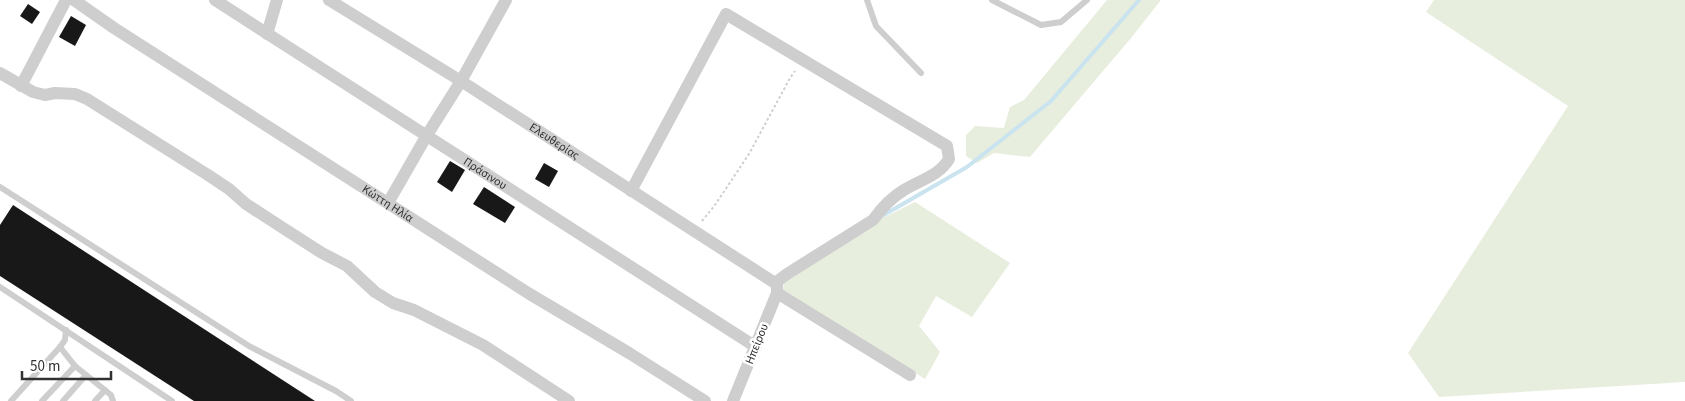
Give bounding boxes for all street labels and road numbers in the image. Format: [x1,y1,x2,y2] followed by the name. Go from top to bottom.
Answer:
[526,119,583,164] street label: Ελευθερίας
[460,153,510,194] street label: Πράσινου
[359,180,417,226] street label: Κώττη Ηλία
[741,321,773,367] street label: Ηπείρου

